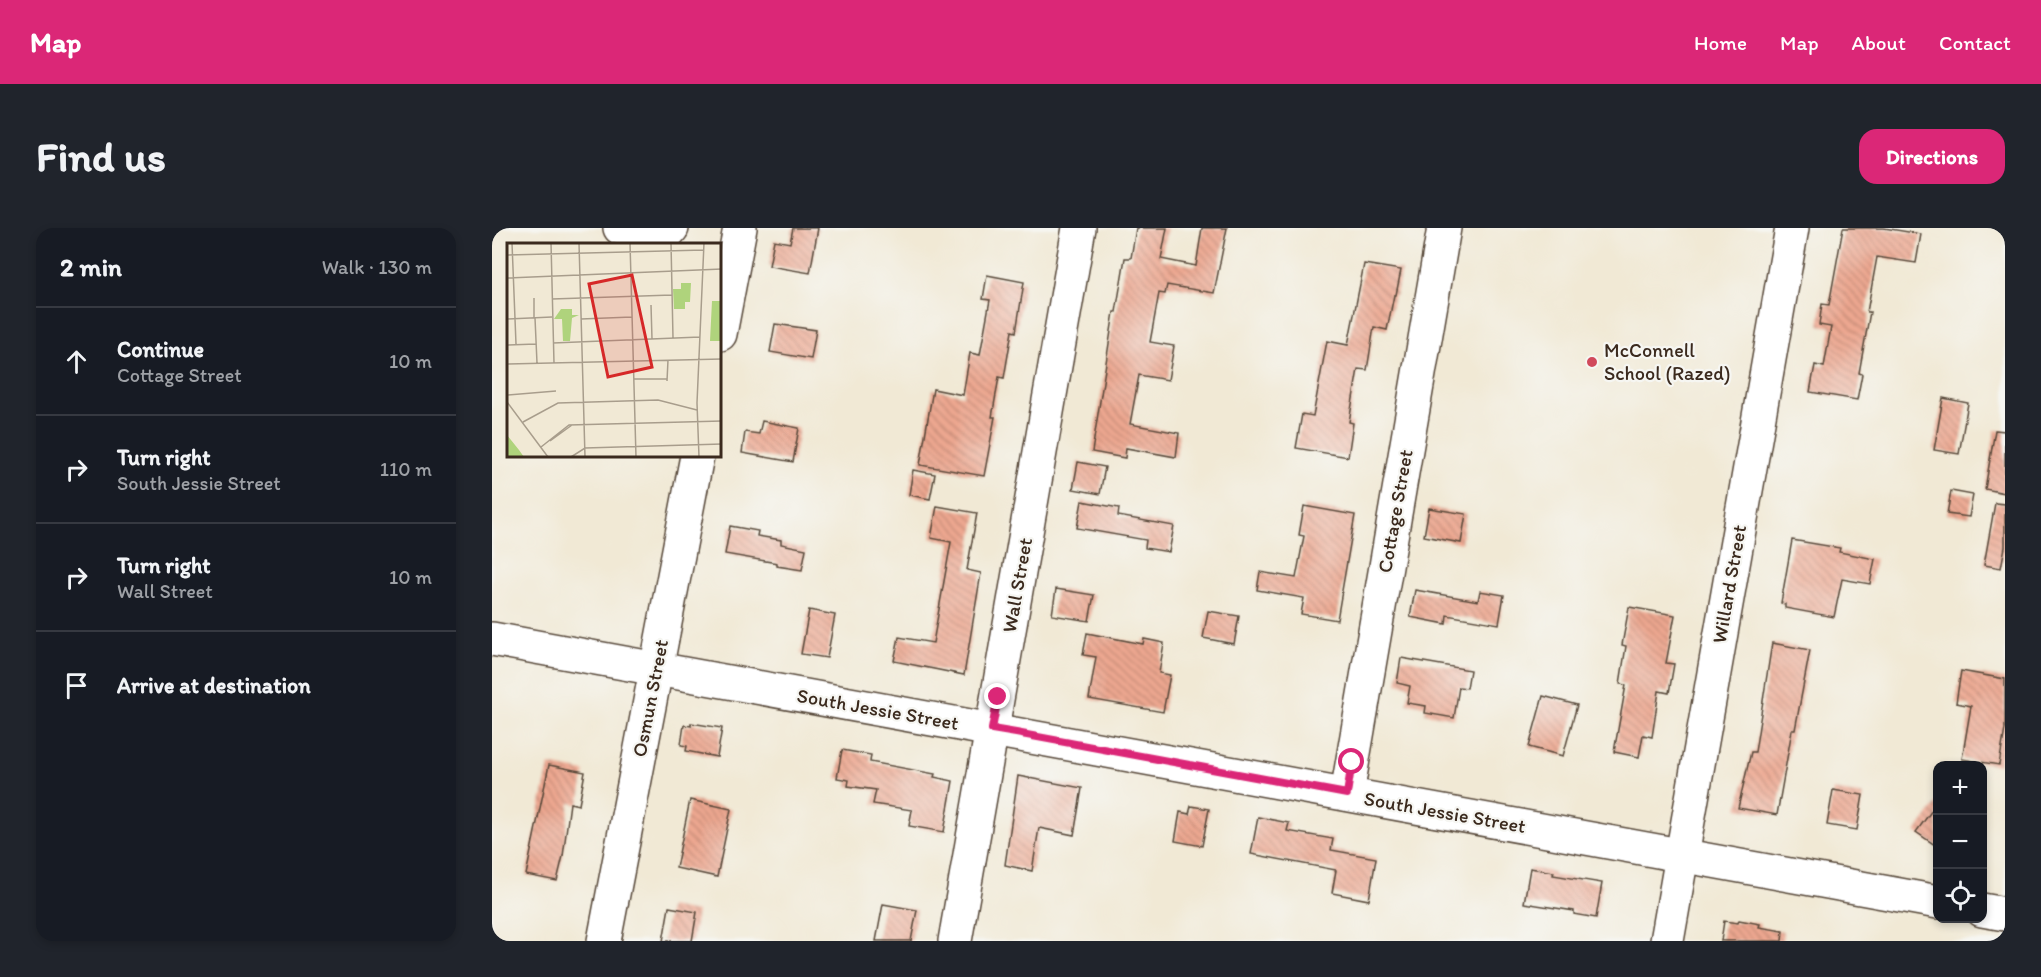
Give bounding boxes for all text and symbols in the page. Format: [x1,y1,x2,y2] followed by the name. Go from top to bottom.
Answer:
[30,25,81,59] text: Map
[1694,30,1747,55] text: Home
[1780,30,1819,55] text: Map
[1852,30,1906,55] text: About
[1939,30,2011,55] text: Contact
[1859,129,2005,184] button: Directions
[36,131,166,182] text: Find us
[507,243,722,458] inset map
[60,251,122,283] text: 2 min
[322,255,432,279] text: Walk · 130 m
[117,336,204,363] text: Continue
[1604,338,1730,385] place label: McConnell School (Razed)
[60,345,93,378] icon: ahead
[389,349,432,373] text: 10 m
[1585,355,1599,369] marker: McConnell School (Razed)
[117,363,242,387] text: Cottage Street
[117,444,211,471] text: Turn right
[1372,447,1418,575] street label: Cottage Street
[60,453,93,486] icon: right
[380,457,432,481] text: 110 m
[117,471,281,495] text: South Jessie Street
[1707,523,1751,645] street label: Willard Street
[997,535,1037,634] street label: Wall Street
[117,552,211,579] text: Turn right
[60,561,93,594] icon: right
[389,565,432,589] text: 10 m
[117,579,213,603] text: Wall Street
[627,637,673,759] street label: Osmun Street
[60,669,93,702] icon: arrive
[117,672,311,699] text: Arrive at destination
[795,683,961,735] street label: South Jessie Street
[984,683,1010,709] route end
[1338,748,1364,774] route start
[1933,761,1987,923] map controls
[1933,761,1987,815] button: +
[1362,786,1528,838] street label: South Jessie Street
[1933,815,1987,869] button: −
[1933,869,1987,923] button: locate

